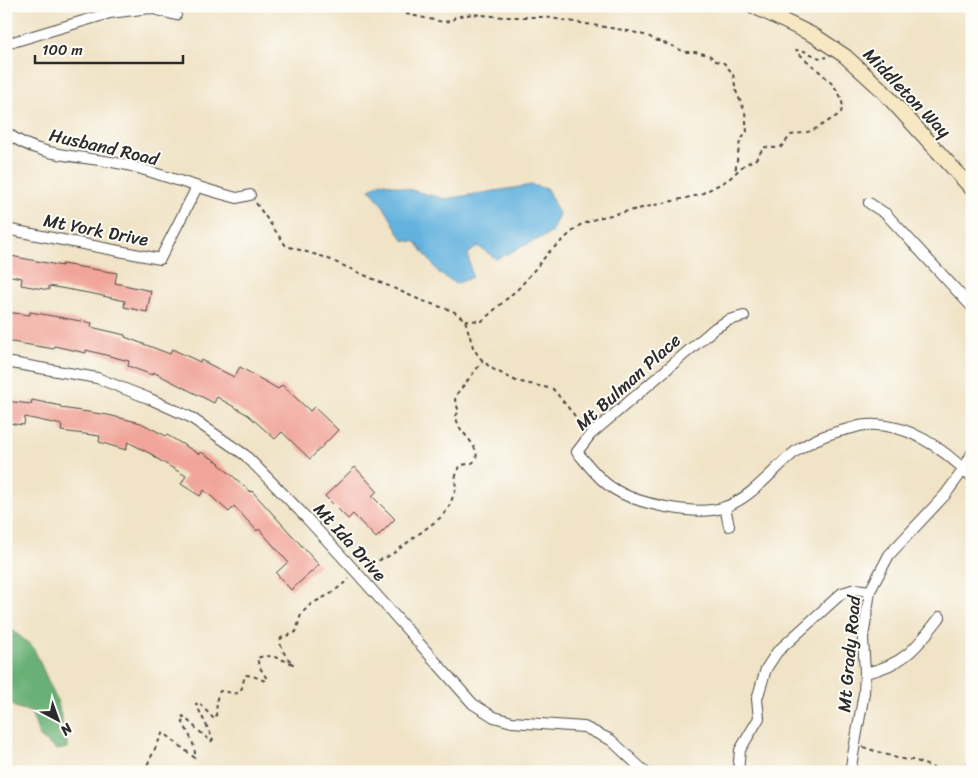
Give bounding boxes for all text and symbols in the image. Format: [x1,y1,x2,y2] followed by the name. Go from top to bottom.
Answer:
[35,32,182,64] scale bar
[42,37,83,63] text: 100 m
[855,40,959,147] street label: Middleton Way
[46,119,163,175] street label: Husband Road
[41,204,151,256] street label: Mt York Drive
[567,325,689,439] street label: Mt Bulman Place
[305,495,395,589] street label: Mt Ida Drive
[828,593,870,714] street label: Mt Grady Road
[32,696,82,746] north arrow
[54,716,79,742] text: N

